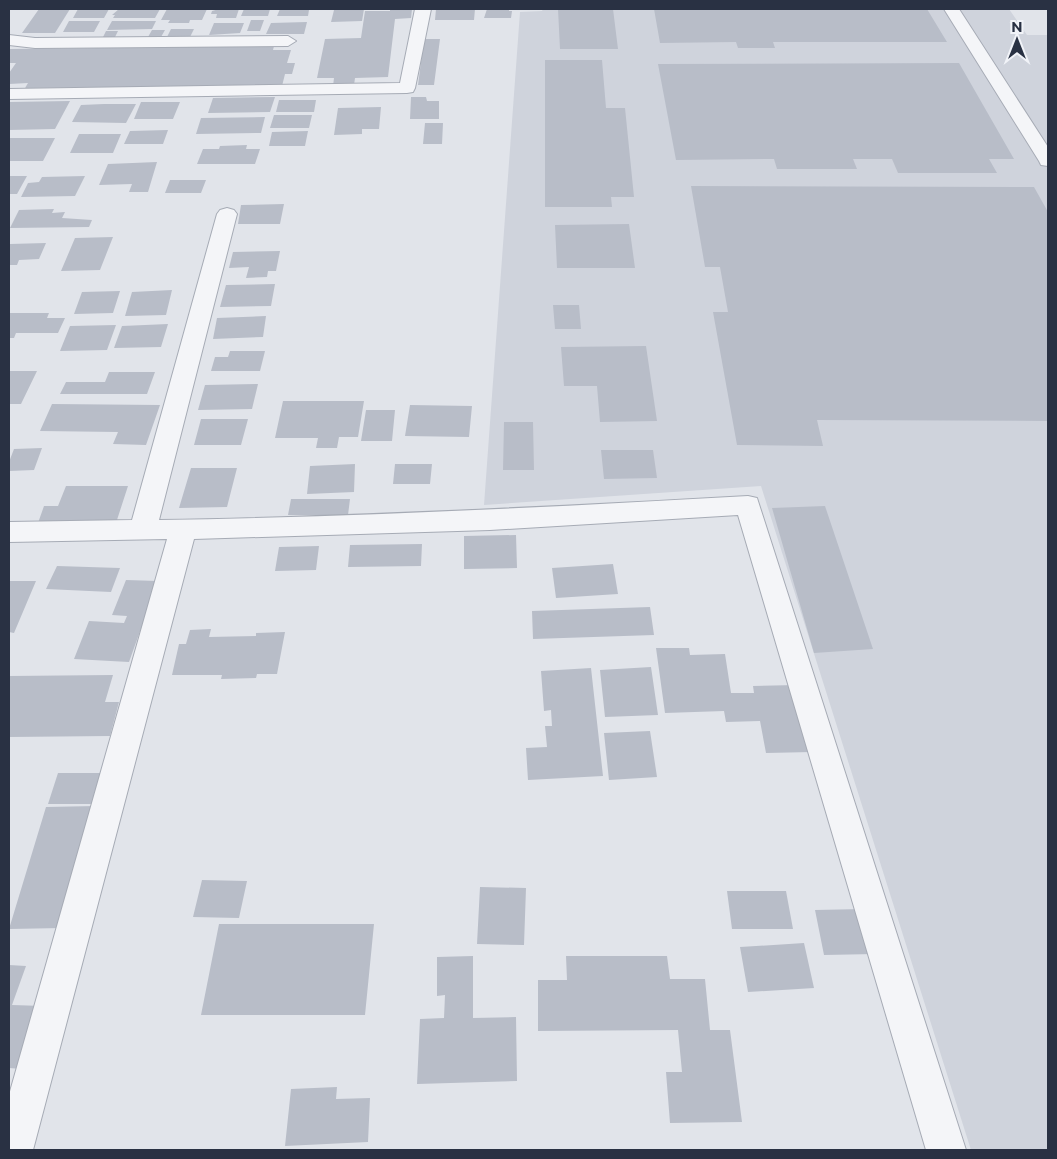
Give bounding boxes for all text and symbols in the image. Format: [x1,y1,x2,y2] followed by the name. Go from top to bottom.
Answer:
[992,15,1042,65] north arrow
[1011,18,1023,36] text: N

